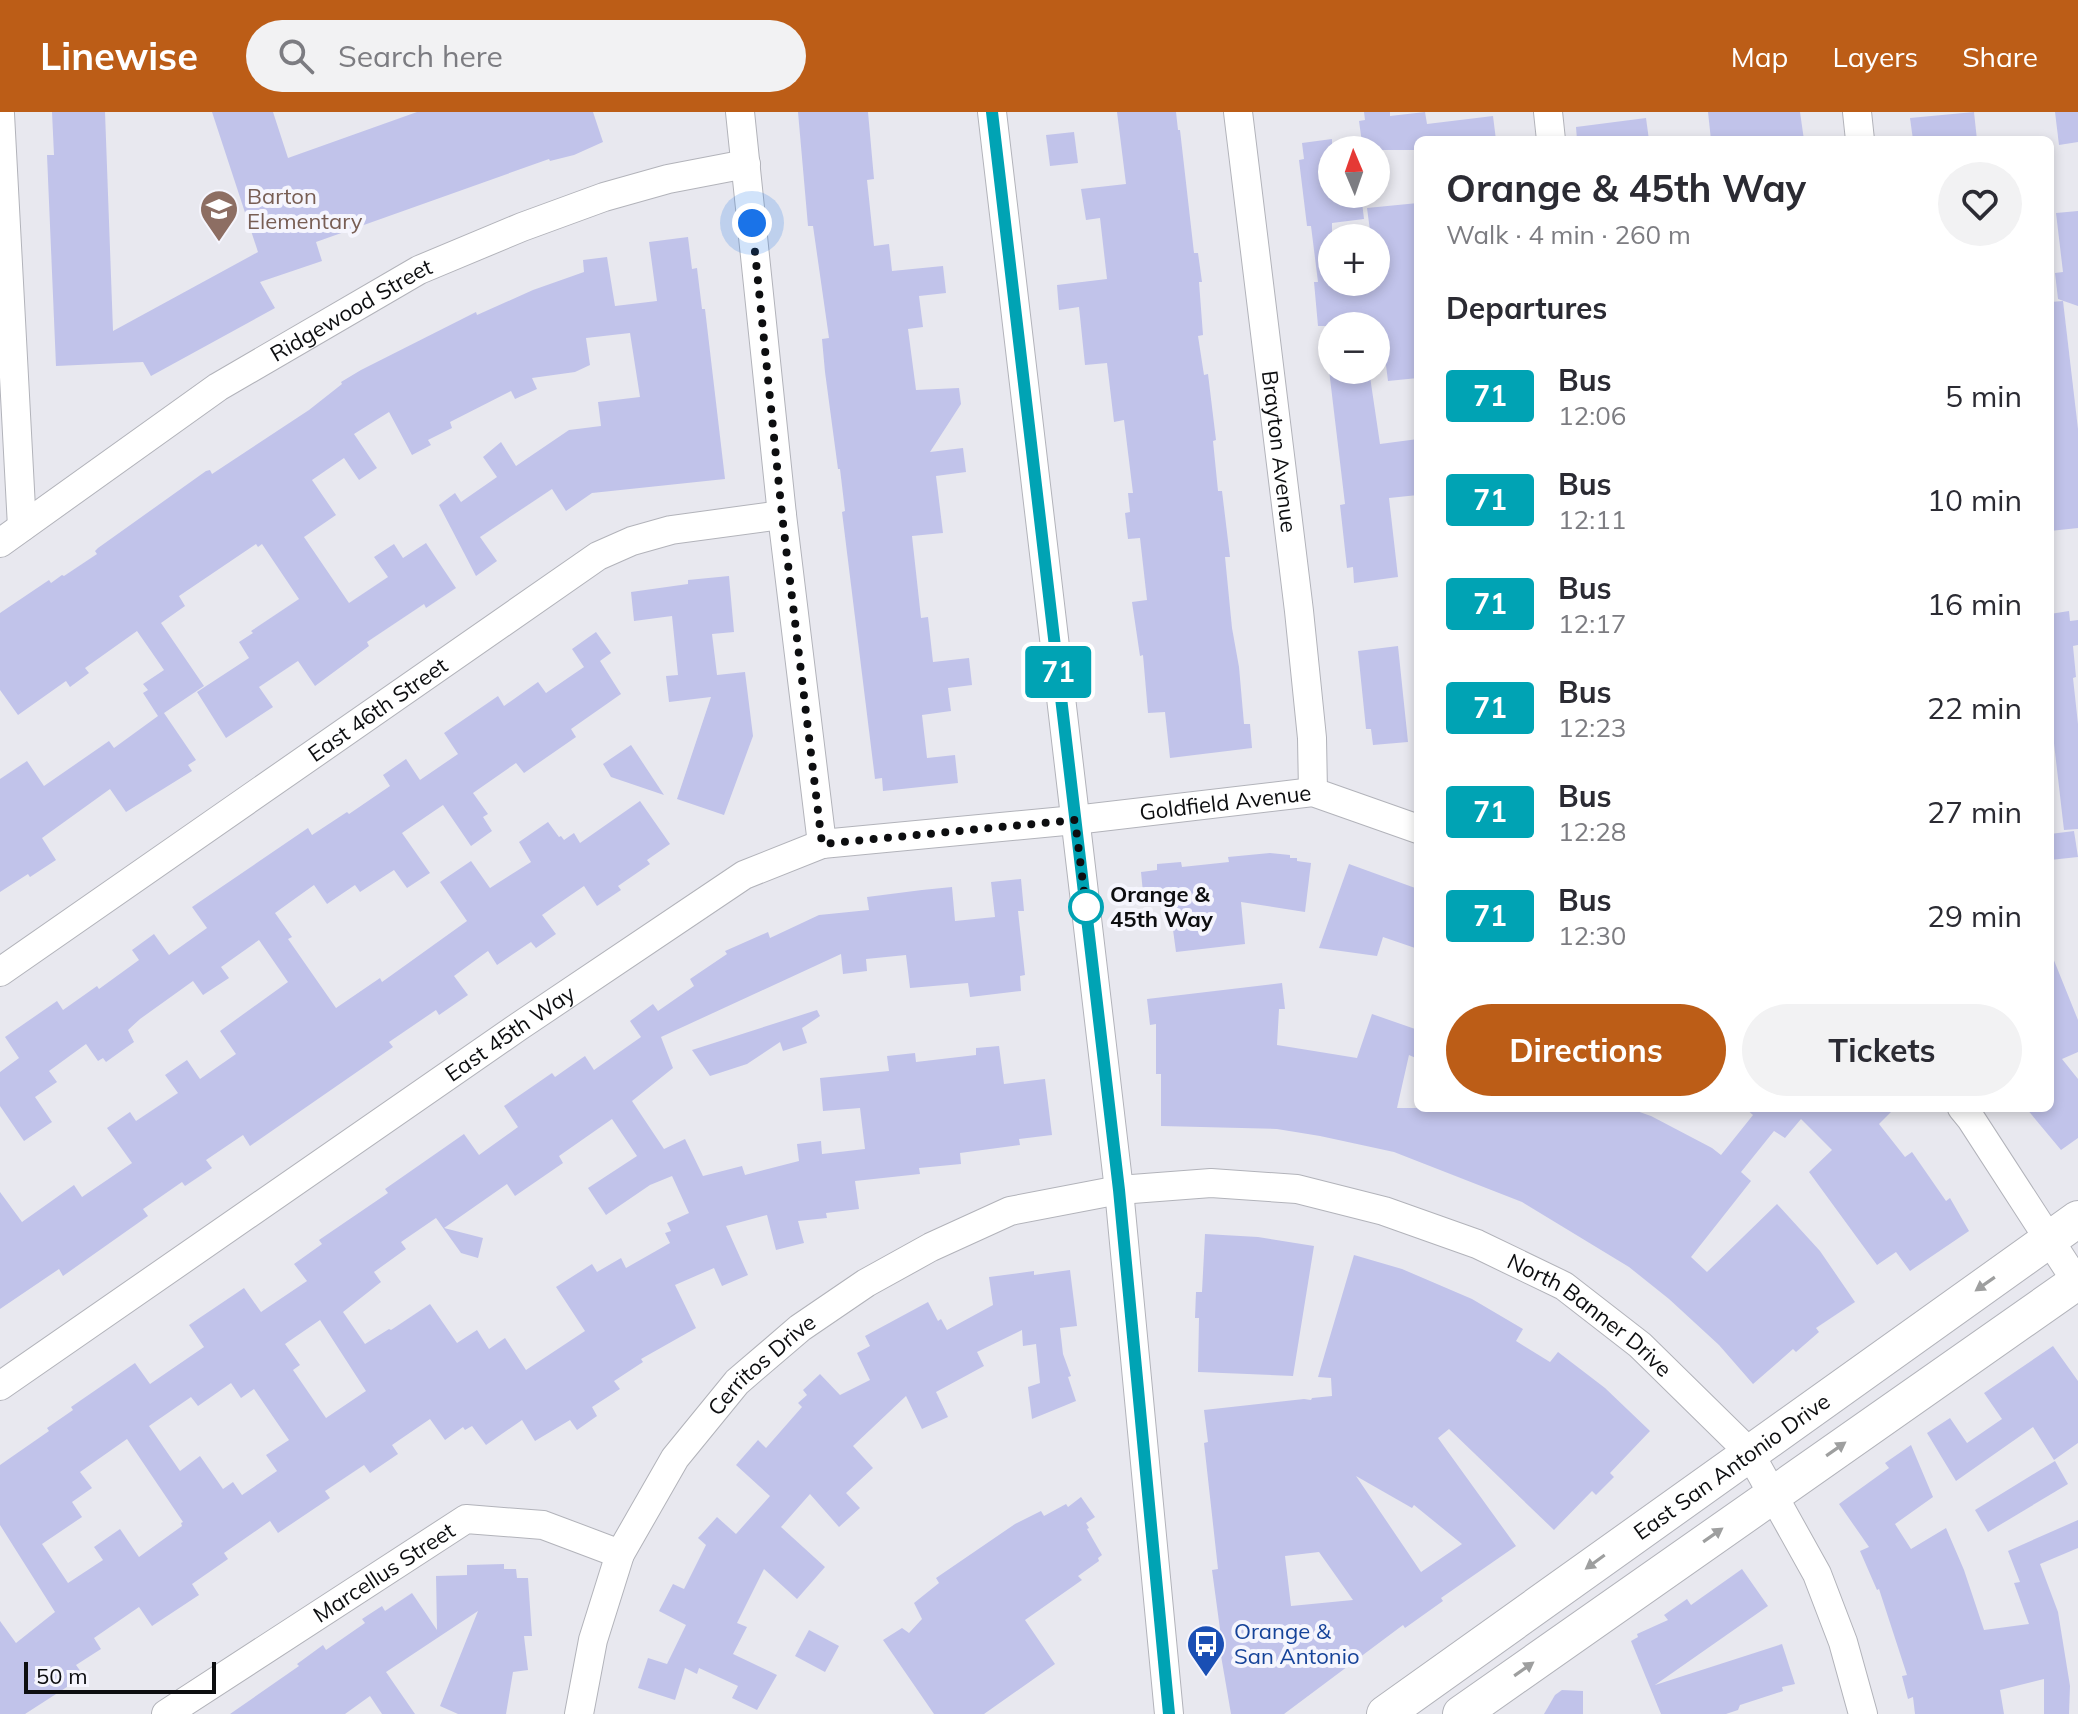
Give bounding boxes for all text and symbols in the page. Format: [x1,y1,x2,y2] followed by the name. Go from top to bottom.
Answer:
[246,20,806,92] search box
[40,32,198,80] text: Linewise
[274,34,318,78] icon: search
[338,37,503,75] text: Search here
[1731,39,1788,74] text: Map
[1832,39,1918,74] text: Layers
[1962,39,2038,74] text: Share
[1318,136,1390,208] north arrow
[1318,136,1390,384] map controls
[1938,162,2022,246] button: heart
[1446,164,1806,212] text: Orange & 45th Way
[247,182,363,235] place label: Barton Elementary
[198,188,240,243] school or university icon: Barton Elementary
[732,203,772,243] your location
[1446,218,1691,251] text: Walk · 4 min · 260 m
[1318,224,1390,296] button: +
[265,252,436,368] street label: Ridgewood Street
[1446,289,1607,327] text: Departures
[1318,312,1390,384] button: −
[1558,361,1612,399] text: Bus
[1256,369,1303,534] street label: Brayton Avenue
[1945,377,2022,415] text: 5 min
[1473,378,1507,413] text: 71
[1558,399,1626,432] text: 12:06
[1558,465,1612,503] text: Bus
[1927,481,2022,519] text: 10 min
[1473,482,1507,517] text: 71
[1558,503,1626,536] text: 12:11
[1558,569,1612,607] text: Bus
[1927,585,2022,623] text: 16 min
[1473,586,1507,621] text: 71
[1558,607,1626,640] text: 12:17
[1022,646,1094,698] line badge: 71
[302,651,453,768] street label: East 46th Street
[1041,654,1075,689] text: 71
[1558,673,1612,711] text: Bus
[1927,689,2022,727] text: 22 min
[1473,690,1507,725] text: 71
[1558,711,1626,744] text: 12:23
[1558,777,1612,815] text: Bus
[1138,778,1313,826] street label: Goldfield Avenue
[1927,793,2022,831] text: 27 min
[1473,794,1507,829] text: 71
[1558,815,1626,848] text: 12:28
[1110,880,1213,933] place label: Orange & 45th Way
[1558,881,1612,919] text: Bus
[1069,890,1103,924] marker: Orange & 45th Way
[1927,897,2022,935] text: 29 min
[1473,898,1507,933] text: 71
[1558,919,1626,952] text: 12:30
[440,979,580,1087] street label: East 45th Way
[1446,1004,1726,1096] button: Directions
[1742,1004,2022,1096] button: Tickets
[1503,1247,1678,1383] street label: North Banner Drive
[1974,1276,1995,1291] one-way arrow
[702,1308,821,1421] street label: Cerritos Drive
[1628,1387,1835,1546] street label: East San Antonio Drive
[1826,1442,1847,1457] one-way arrow
[308,1516,460,1629] street label: Marcellus Street
[1703,1528,1724,1543] one-way arrow
[1585,1554,1606,1570] one-way arrow
[1234,1617,1359,1670] place label: Orange & San Antonio
[1185,1623,1227,1678] bus stop icon: Orange & San Antonio
[24,1658,216,1694] scale bar
[36,1662,87,1690] text: 50 m
[1514,1662,1535,1677] one-way arrow

